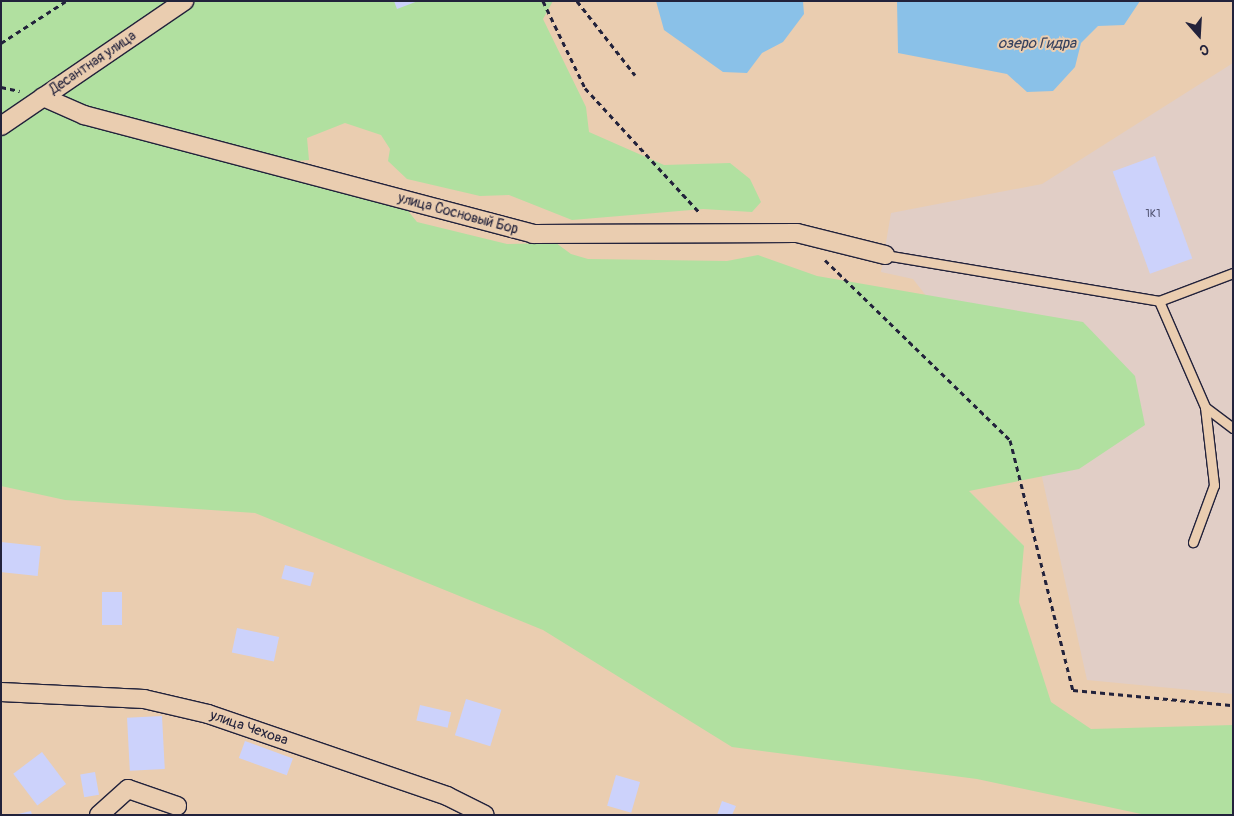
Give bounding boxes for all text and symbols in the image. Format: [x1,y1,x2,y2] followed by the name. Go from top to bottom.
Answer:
[1174,10,1224,60] north arrow
[46,28,140,98] street label: Десантная улица
[998,35,1076,53] water label: озеро Гидра
[1197,40,1211,59] text: С
[396,190,520,238] street label: улица Сосновый Бор
[1146,207,1160,221] house number: 1К1
[208,707,290,749] street label: улица Чехова

